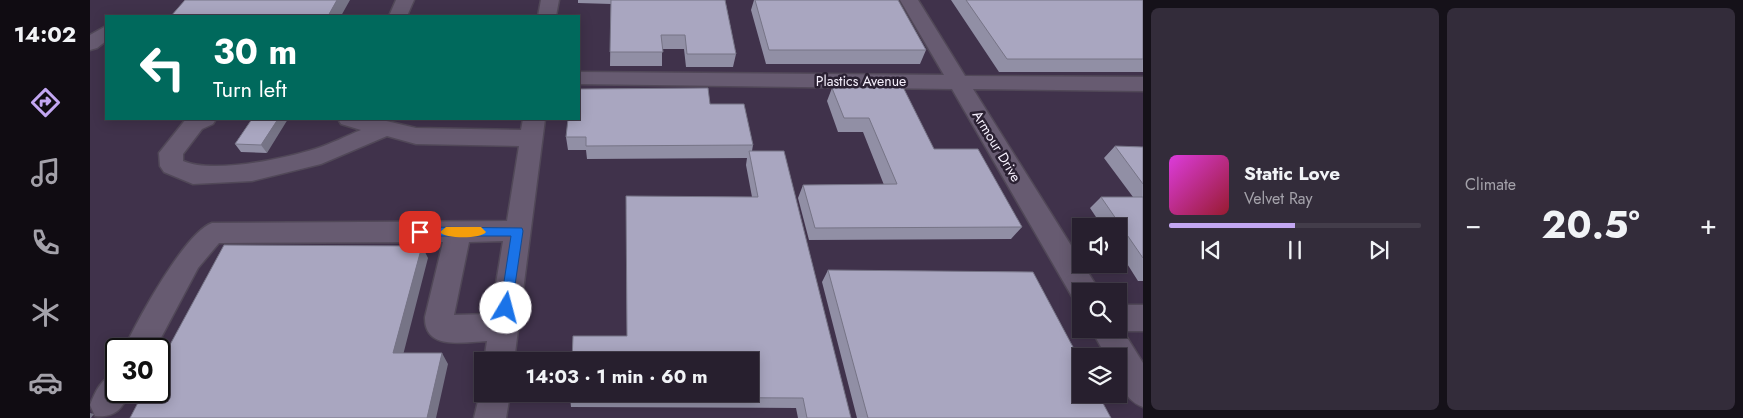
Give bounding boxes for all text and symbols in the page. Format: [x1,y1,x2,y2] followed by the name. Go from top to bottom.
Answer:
[14,18,76,50] text: 14:02
[213,27,297,77] text: 30 m
[130,35,195,100] icon: left
[816,71,906,91] street label: Plastics Avenue
[213,73,287,105] text: Turn left
[28,85,63,120] icon: directions
[968,107,1026,185] street label: Armour Drive
[28,155,63,190] icon: music
[1244,160,1340,187] text: Static Love
[1465,173,1516,196] text: Climate
[1244,187,1313,210] text: Velvet Ray
[1542,197,1640,252] text: 20.5°
[1465,204,1482,245] text: −
[1700,204,1717,245] text: +
[399,211,441,253] pin
[406,218,434,246] icon: arrive
[1072,218,1127,403] map controls
[1072,218,1127,273] button: sound
[28,225,63,260] icon: phone
[1197,236,1225,264] icon: previous
[1281,236,1309,264] icon: pause
[1365,236,1393,264] icon: next
[479,281,531,333] position arrow
[1072,283,1127,338] button: search
[28,295,63,330] icon: climate
[105,338,170,403] speed limit sign: 30
[1072,348,1127,403] button: layers
[525,363,708,390] text: 14:03 · 1 min · 60 m
[28,365,63,400] icon: car

